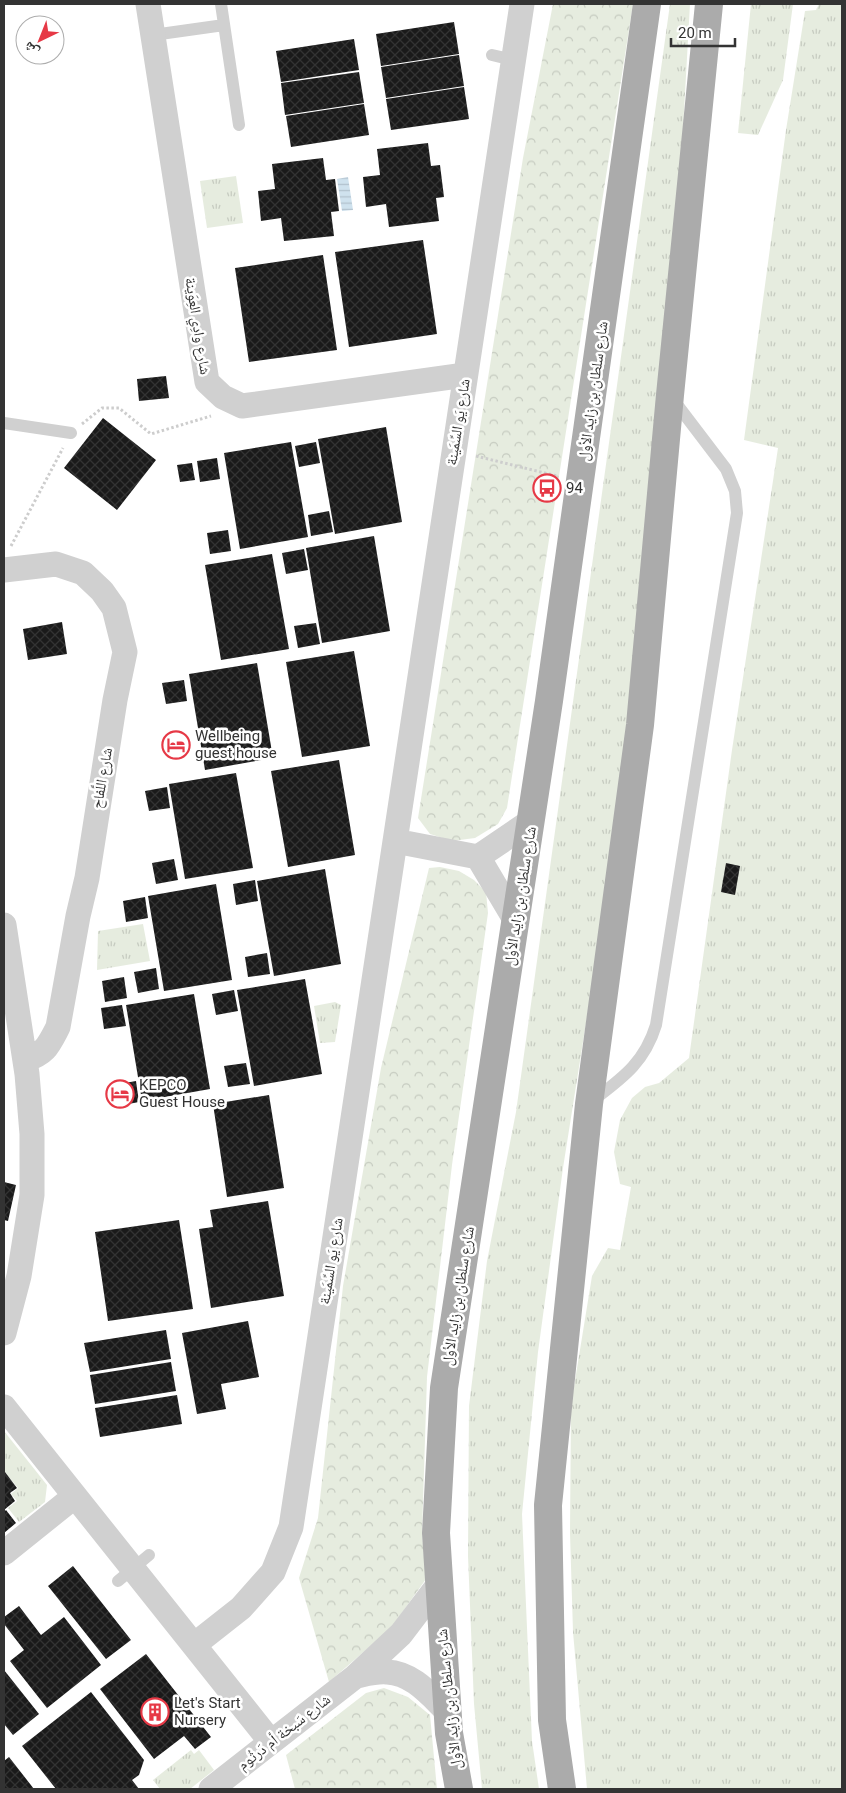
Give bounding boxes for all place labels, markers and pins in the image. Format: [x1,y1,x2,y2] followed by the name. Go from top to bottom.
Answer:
[532,473,562,503] bus stop icon: 94
[566,479,583,497] place label: 94
[195,727,277,762] place label: Wellbeing guest house
[161,730,191,760] hotel icon: Wellbeing guest house
[139,1076,225,1111] place label: KEPCO Guest House
[105,1079,135,1109] hotel icon: KEPCO Guest House
[174,1694,241,1729] place label: Let's Start Nursery
[140,1697,170,1727] building icon: Let's Start Nursery

